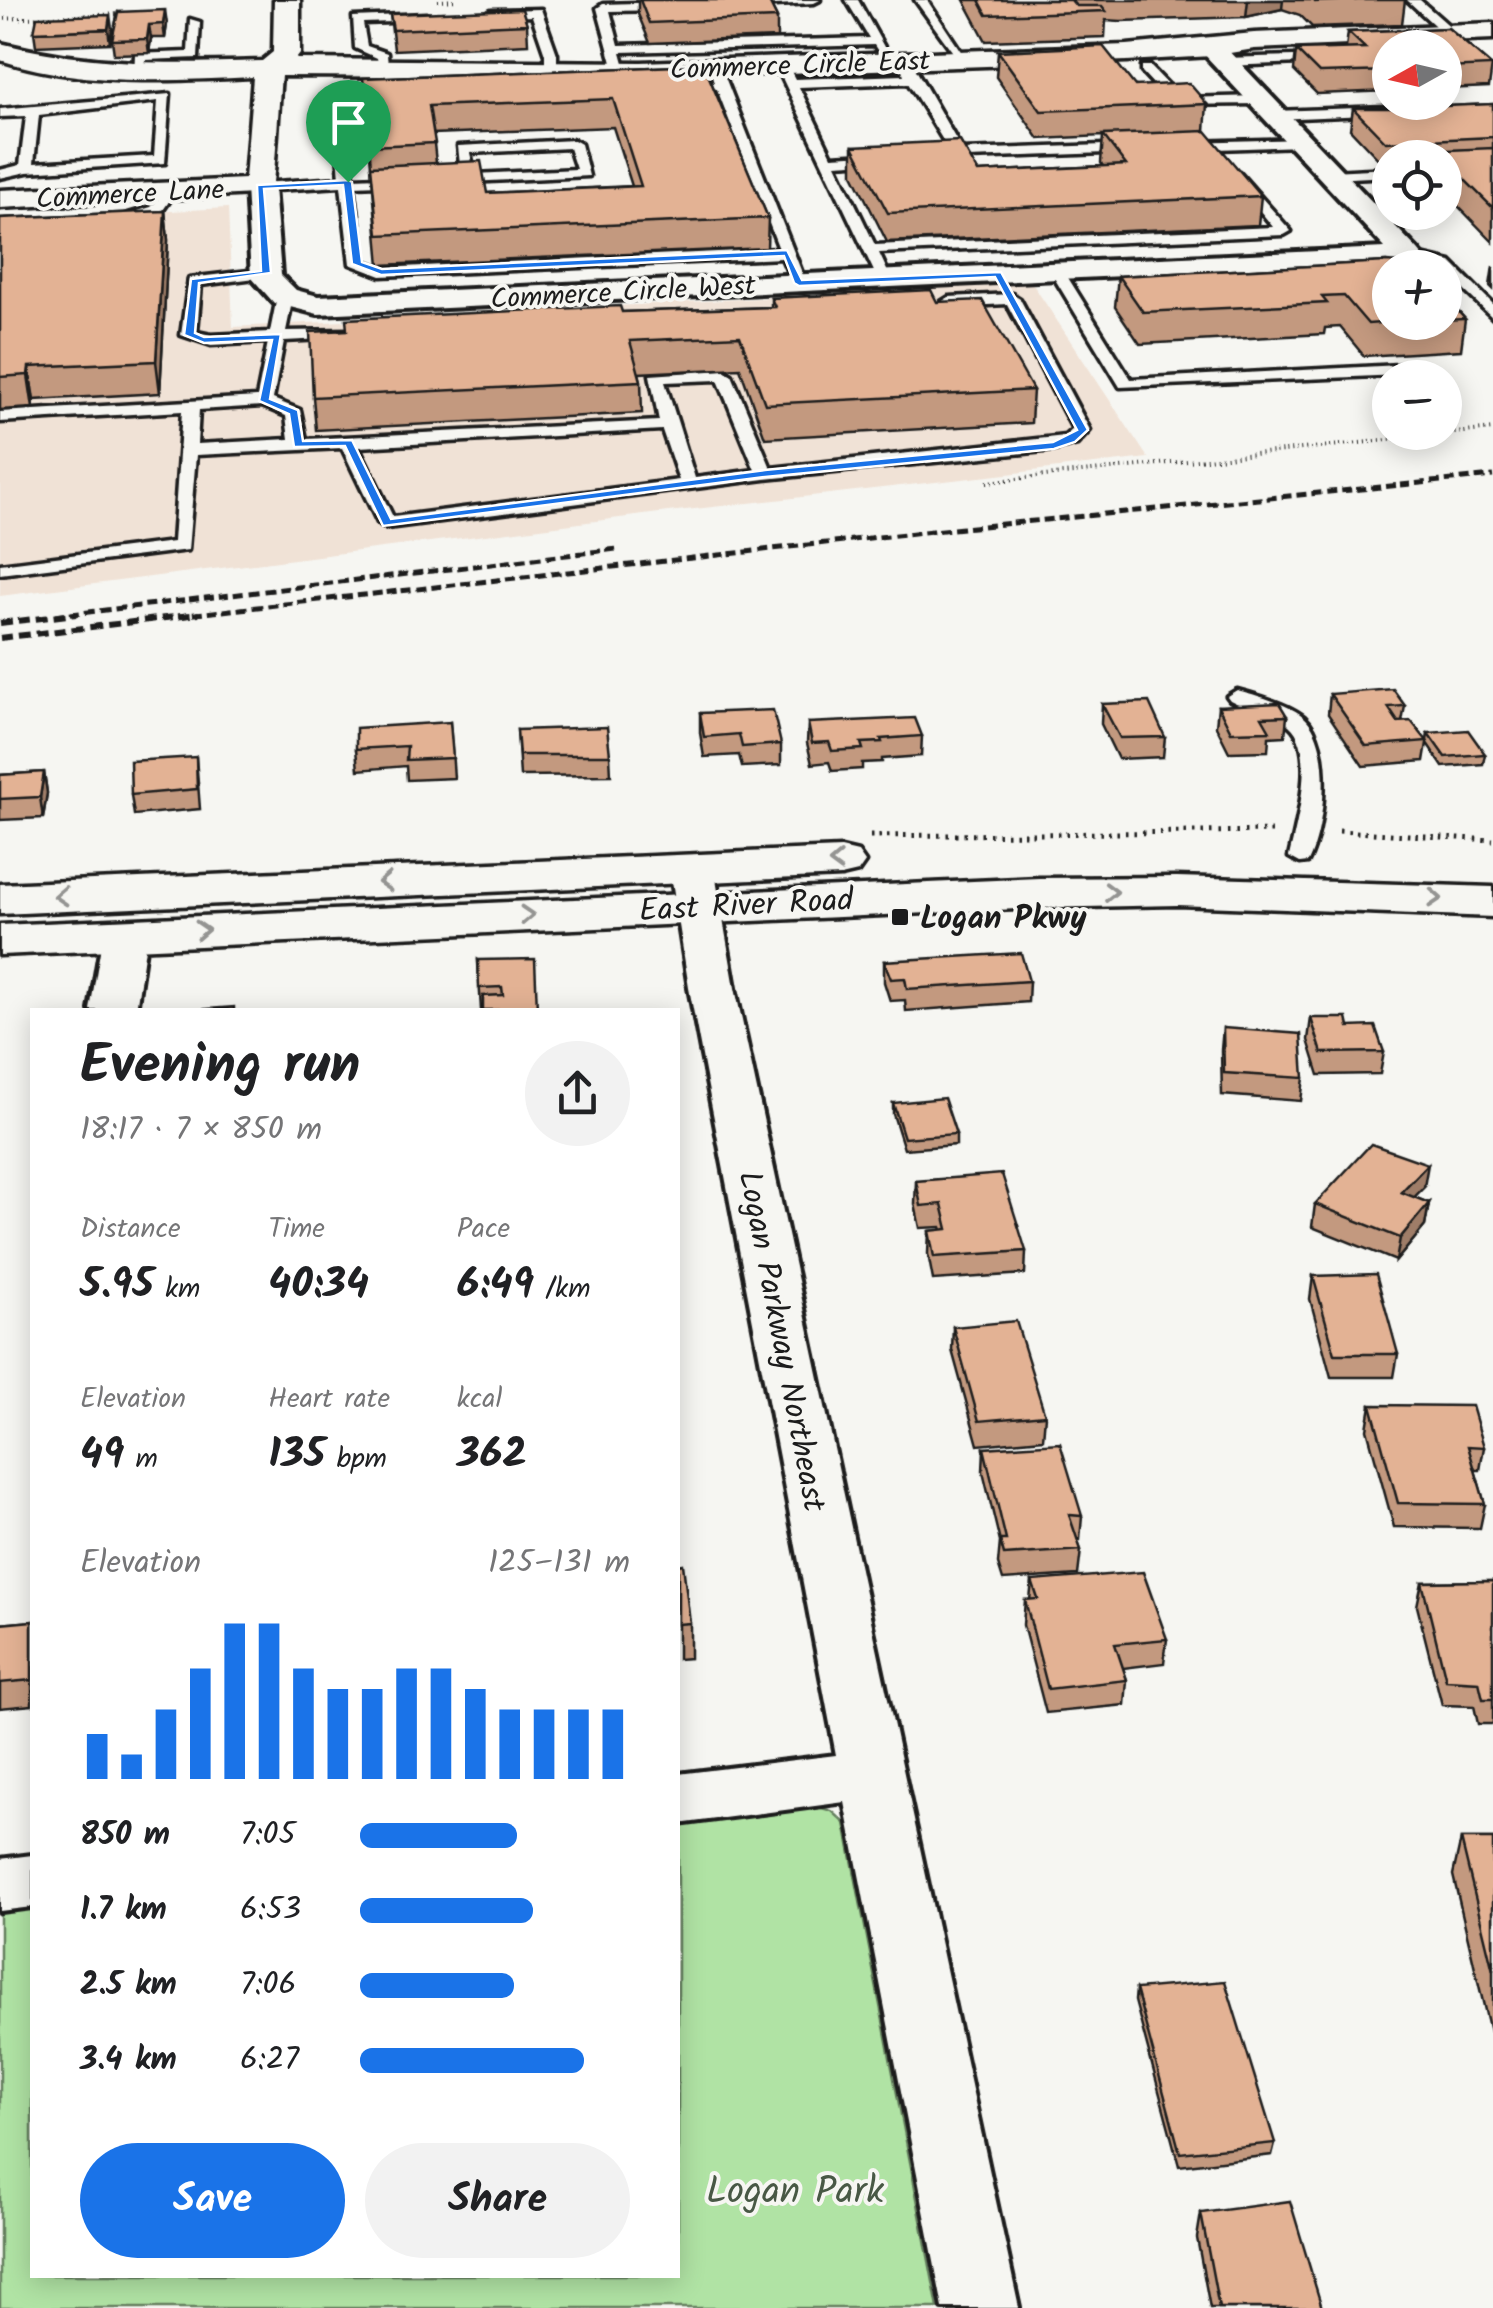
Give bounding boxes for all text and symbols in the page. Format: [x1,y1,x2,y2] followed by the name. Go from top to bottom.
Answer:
[1372,30,1462,120] north arrow
[1372,30,1462,450] map controls
[669,39,932,94] street label: Commerce Circle East
[306,80,391,183] pin
[321,95,376,150] icon: arrive
[1372,140,1462,230] button: locate
[35,168,226,223] street label: Commerce Lane
[1372,250,1462,340] button: +
[489,264,758,323] street label: Commerce Circle West
[1372,360,1462,450] button: −
[827,851,843,872] one-way arrow
[377,871,393,892] one-way arrow
[638,875,856,938] street label: East River Road
[1104,881,1119,903] one-way arrow
[52,886,68,907] one-way arrow
[1428,887,1444,909] one-way arrow
[920,894,1087,945] place label: Logan Pkwy
[519,905,535,926] one-way arrow
[889,906,911,928] marker: Logan Pkwy
[195,920,211,941] one-way arrow
[80,1024,360,1111] text: Evening run
[525,1041,630,1146] button: share
[80,1105,322,1156] text: 18:17 · 7 × 850 m
[722,1167,839,1517] street label: Logan Parkway Northeast
[80,1207,181,1252] text: Distance
[268,1207,325,1252] text: Time
[457,1207,510,1252] text: Pace
[80,1252,154,1319] text: 5.95
[268,1252,369,1319] text: 40:34
[457,1252,534,1319] text: 6:49
[154,1267,200,1312] text: km
[534,1267,590,1312] text: /km
[80,1377,186,1422] text: Elevation
[268,1377,390,1422] text: Heart rate
[457,1377,502,1422] text: kcal
[80,1422,124,1489] text: 49
[268,1422,325,1489] text: 135
[457,1422,527,1489] text: 362
[124,1437,158,1482] text: m
[325,1437,387,1482] text: bpm
[80,1538,201,1589] text: Elevation
[488,1538,630,1589] text: 125–131 m
[80,1810,170,1861] text: 850 m
[240,1810,296,1861] text: 7:05
[80,1885,167,1936] text: 1.7 km
[240,1885,301,1936] text: 6:53
[80,1960,177,2011] text: 2.5 km
[240,1960,296,2011] text: 7:06
[80,2035,177,2086] text: 3.4 km
[240,2035,299,2086] text: 6:27
[80,2143,345,2258] button: Save
[365,2143,630,2258] button: Share
[706,2163,884,2223] park label: Logan Park

